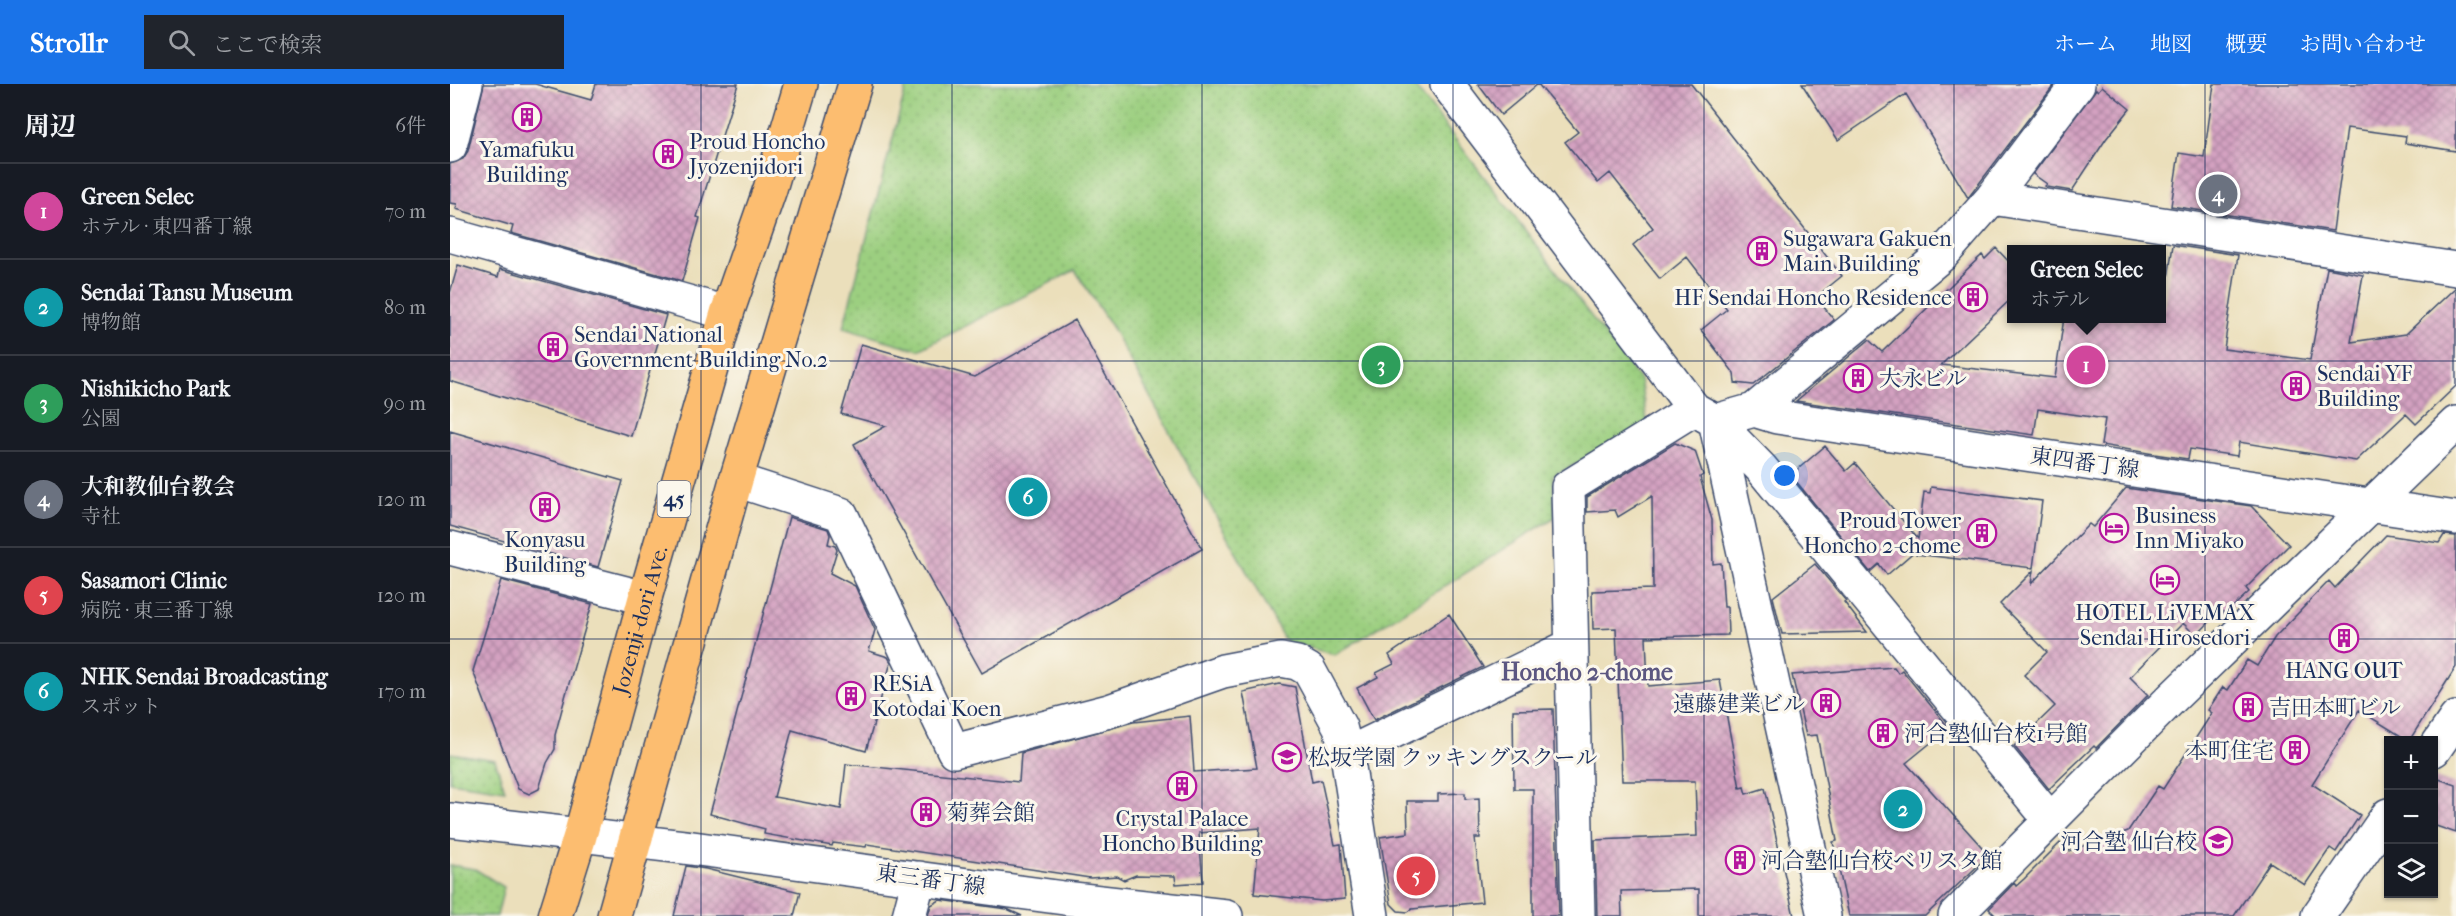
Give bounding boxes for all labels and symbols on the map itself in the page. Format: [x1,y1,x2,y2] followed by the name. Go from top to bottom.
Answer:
[511,101,543,133] building icon: Yamafuku Building
[687,129,825,180] place label: Proud Honcho Jyozenjidori
[478,137,575,188] place label: Yamafuku Building
[652,138,684,170] building icon: Proud Honcho Jyozenjidori
[2198,172,2238,216] pin: 4
[1783,226,1952,277] place label: Sugawara Gakuen Main Building
[1746,235,1778,267] building icon: Sugawara Gakuen Main Building
[1957,281,1989,313] building icon: HF Sendai Honcho Residence
[1674,285,1952,311] place label: HF Sendai Honcho Residence
[574,322,828,373] place label: Sendai National Government Building No.2
[537,331,569,363] building icon: Sendai National Government Building No.2
[1362,342,1400,388] pin: 3
[2066,342,2106,388] pin: 1
[2317,361,2413,412] place label: Sendai YF Building
[1842,362,1874,394] building icon: 大永ビル
[1879,366,1967,392] place label: 大永ビル
[2280,370,2312,402] building icon: Sendai YF Building
[2029,442,2141,484] street label: 東四番丁線
[1770,461,1799,490] your location
[1008,474,1048,520] pin: 6
[658,481,690,517] road number: 45
[529,491,561,523] building icon: Konyasu Building
[2135,503,2244,554] place label: Business Inn Miyako
[1803,508,1962,559] place label: Proud Tower Honcho 2-chome
[2098,512,2130,544] hotel icon: Business Inn Miyako
[1966,517,1998,549] building icon: Proud Tower Honcho 2-chome
[504,527,586,578] place label: Konyasu Building
[607,543,673,699] street label: Jozenji-dori Ave.
[2149,564,2181,596] hotel icon: HOTEL LiVEMAX Sendai Hirosedori
[2075,600,2255,651] place label: HOTEL LiVEMAX Sendai Hirosedori
[2328,622,2360,654] building icon: HANG OUT
[1501,658,1673,686] district label: Honcho 2-chome
[2285,658,2404,684] place label: HANG OUT
[872,671,1002,722] place label: RESiA Kotodai Koen
[835,680,867,712] building icon: RESiA Kotodai Koen
[1810,687,1842,719] building icon: 遠藤建業ビル
[1673,691,1805,717] place label: 遠藤建業ビル
[2232,691,2264,723] building icon: 吉田本町ビル
[2269,695,2401,721] place label: 吉田本町ビル
[1867,717,1899,749] building icon: 河合塾仙台校1号館
[1904,721,2088,747] place label: 河合塾仙台校1号館
[2279,734,2311,766] building icon: 本町住宅
[2186,738,2274,764] place label: 本町住宅
[1271,741,1303,773] school or university icon: 松坂学園 クッキングスクール
[1308,745,1597,771] place label: 松坂学園 クッキングスクール
[1166,770,1198,802] building icon: Crystal Palace Honcho Building
[1884,786,1922,832] pin: 2
[910,796,942,828] building icon: 菊葬会館
[947,800,1035,826] place label: 菊葬会館
[1102,806,1263,857] place label: Crystal Palace Honcho Building
[2202,825,2234,857] school or university icon: 河合塾 仙台校
[2060,829,2197,855] place label: 河合塾 仙台校
[1724,844,1756,876] building icon: 河合塾仙台校ベリスタ館
[1761,848,2003,874] place label: 河合塾仙台校ベリスタ館
[1396,854,1436,898] pin: 5
[875,859,987,901] street label: 東三番丁線

